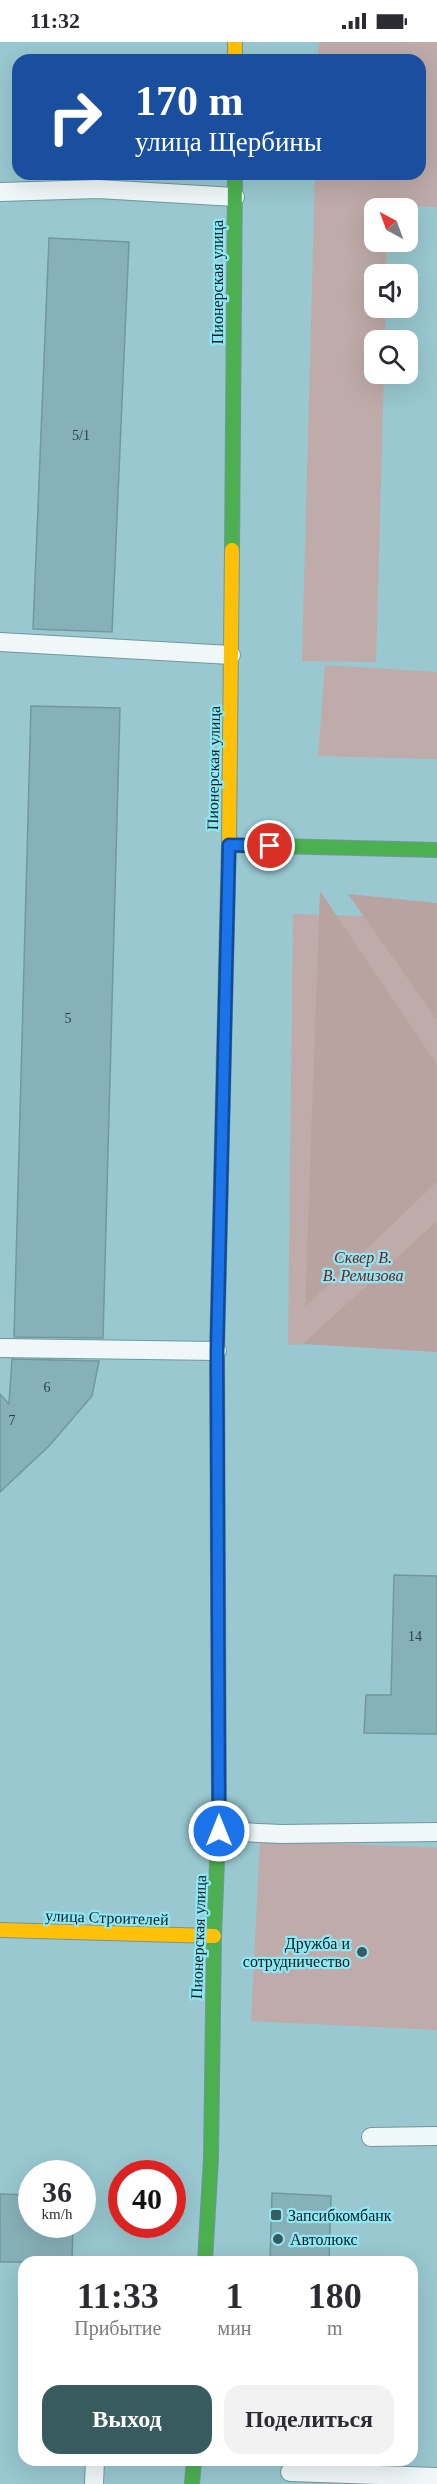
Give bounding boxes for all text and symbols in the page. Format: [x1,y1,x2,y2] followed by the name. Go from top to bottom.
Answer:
[30,8,80,33] text: 11:32
[36,78,114,156] icon: right
[135,78,244,124] text: 170 m
[135,127,322,157] text: улица Щербины
[364,198,418,252] north arrow
[364,198,418,384] map controls
[209,220,227,344] street label: Пионерская улица
[364,264,418,318] button: sound
[364,330,418,384] button: search
[72,428,90,443] house number: 5/1
[204,706,224,830] street label: Пионерская улица
[244,820,295,871] pin
[253,829,286,862] icon: arrive
[65,1011,72,1026] house number: 5
[323,1249,403,1284] park label: Сквер В. В. Ремизова
[44,1380,51,1395] house number: 6
[9,1413,16,1428] house number: 7
[408,1629,422,1644] house number: 14
[187,1799,251,1863] position arrow
[188,1875,210,2000] street label: Пионерская улица
[45,1907,169,1929] street label: улица Строителей
[243,1935,350,1971] place label: Дружба и сотрудничество
[355,1945,369,1959] marker: Дружба и сотрудничество
[108,2160,186,2238] speed limit sign: 40
[42,2175,72,2208] text: 36
[42,2206,72,2222] text: km/h
[288,2207,392,2224] place label: Запсибкомбанк
[269,2208,283,2222] marker: Запсибкомбанк
[290,2231,358,2248] place label: Автолюкс
[271,2232,285,2246] marker: Автолюкс
[77,2276,159,2316] text: 11:33
[226,2276,244,2316] text: 1
[308,2276,362,2316] text: 180
[74,2317,161,2339] text: Прибытие
[218,2317,252,2339] text: мин
[327,2317,343,2339] text: m
[42,2385,212,2454] button: Выход
[224,2385,394,2454] button: Поделиться

